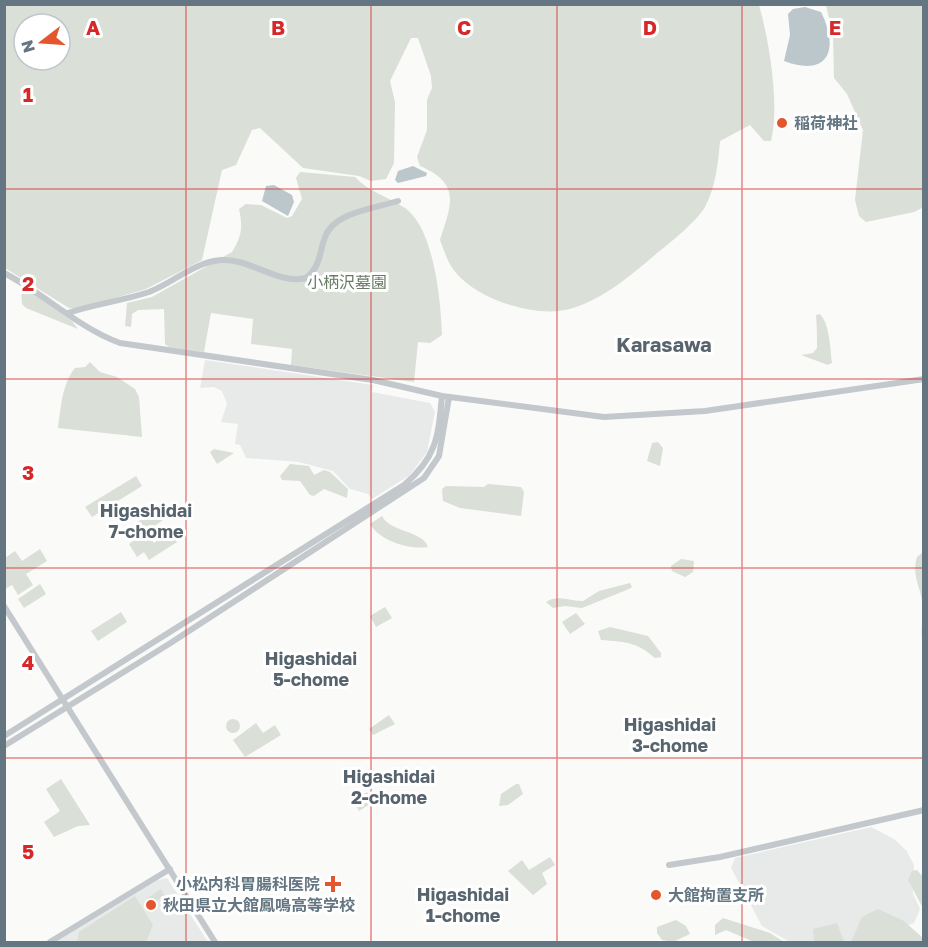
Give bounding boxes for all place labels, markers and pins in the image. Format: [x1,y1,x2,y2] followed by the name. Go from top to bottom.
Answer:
[794,113,858,133] place label: 稲荷神社
[775,116,789,130] marker: 稲荷神社
[176,874,320,894] place label: 小松内科胃腸科医院
[324,875,342,893] marker: 小松内科胃腸科医院
[668,885,764,905] place label: 大館拘置支所
[649,888,663,902] marker: 大館拘置支所
[163,895,355,915] place label: 秋田県立大館鳳鳴高等学校
[144,898,158,912] marker: 秋田県立大館鳳鳴高等学校

